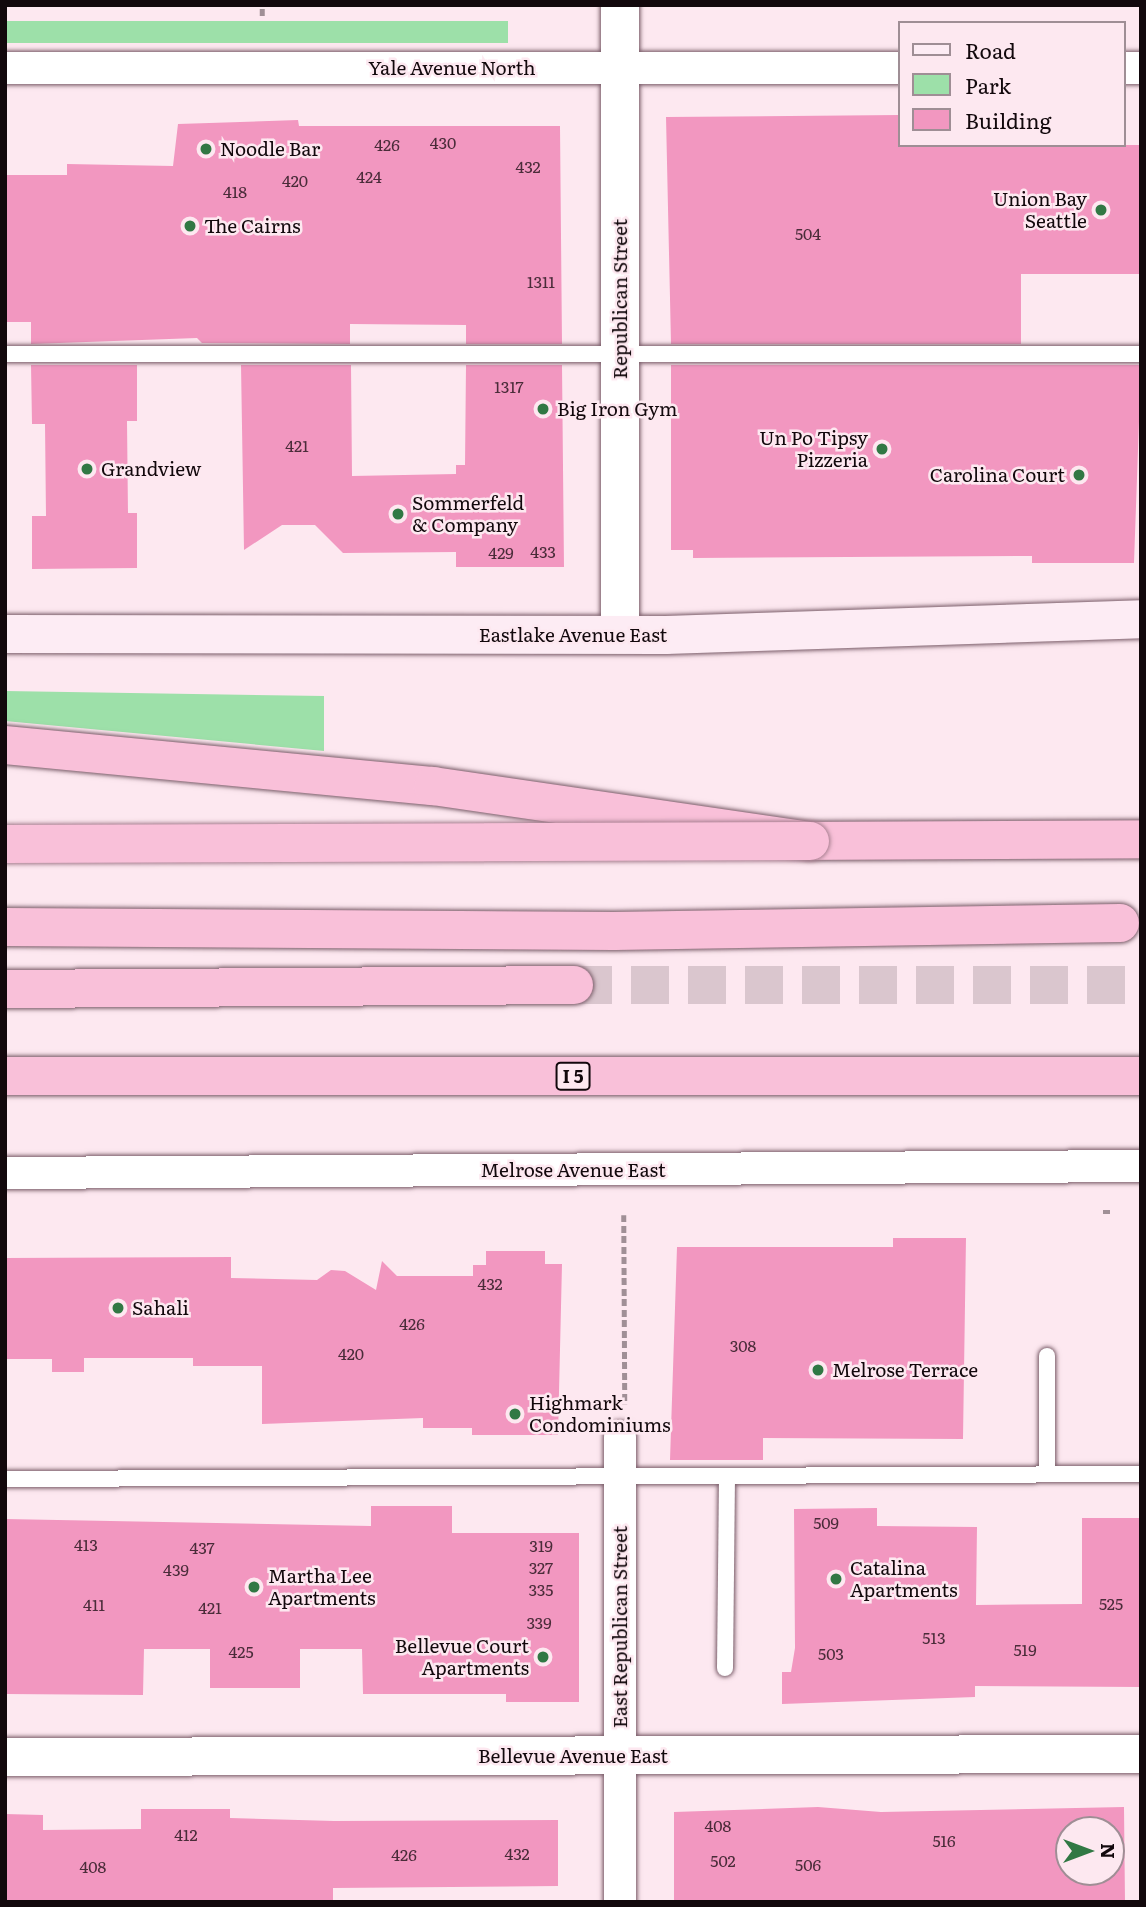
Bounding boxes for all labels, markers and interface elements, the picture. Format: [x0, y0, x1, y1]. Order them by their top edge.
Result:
legend [898, 21, 1125, 147]
text: Road [965, 34, 1016, 65]
street label: Yale Avenue North [368, 57, 536, 79]
text: Park [965, 69, 1011, 100]
text: Building [965, 104, 1051, 135]
house number: 430 [430, 132, 456, 152]
house number: 426 [374, 134, 400, 154]
place label: Noodle Bar [220, 138, 320, 160]
marker: Noodle Bar [198, 141, 214, 157]
house number: 432 [515, 156, 541, 176]
house number: 424 [356, 166, 382, 186]
house number: 420 [282, 170, 308, 190]
house number: 418 [223, 181, 247, 201]
place label: Union Bay Seattle [993, 188, 1087, 232]
marker: Union Bay Seattle [1093, 202, 1109, 218]
place label: The Cairns [204, 215, 301, 237]
marker: The Cairns [182, 218, 198, 234]
street label: Republican Street [609, 219, 631, 379]
house number: 504 [795, 223, 821, 243]
house number: 1311 [527, 271, 555, 291]
house number: 1317 [494, 376, 524, 396]
place label: Big Iron Gym [557, 398, 678, 420]
marker: Big Iron Gym [535, 401, 551, 417]
place label: Un Po Tipsy Pizzeria [759, 427, 868, 471]
house number: 421 [285, 435, 309, 455]
marker: Un Po Tipsy Pizzeria [874, 441, 890, 457]
place label: Grandview [101, 458, 201, 480]
marker: Grandview [79, 461, 95, 477]
place label: Carolina Court [930, 464, 1065, 486]
marker: Carolina Court [1071, 467, 1087, 483]
place label: Sommerfeld & Company [412, 492, 524, 536]
marker: Sommerfeld & Company [390, 506, 406, 522]
house number: 433 [530, 541, 556, 561]
house number: 429 [488, 542, 514, 562]
street label: Eastlake Avenue East [479, 624, 667, 646]
road number: I 5 [556, 1062, 590, 1091]
street label: Melrose Avenue East [480, 1159, 666, 1181]
house number: 432 [477, 1273, 503, 1293]
place label: Sahali [132, 1297, 189, 1319]
marker: Sahali [110, 1300, 126, 1316]
house number: 426 [399, 1313, 425, 1333]
house number: 308 [730, 1335, 756, 1355]
house number: 420 [338, 1343, 364, 1363]
place label: Melrose Terrace [832, 1359, 978, 1381]
marker: Melrose Terrace [810, 1362, 826, 1378]
place label: Highmark Condominiums [529, 1392, 671, 1436]
marker: Highmark Condominiums [507, 1406, 523, 1422]
house number: 509 [813, 1512, 839, 1532]
street label: East Republican Street [609, 1526, 631, 1728]
house number: 413 [74, 1534, 98, 1554]
house number: 319 [529, 1535, 553, 1555]
house number: 437 [189, 1537, 215, 1557]
house number: 327 [529, 1557, 553, 1577]
place label: Catalina Apartments [850, 1557, 957, 1601]
house number: 439 [163, 1559, 189, 1579]
place label: Martha Lee Apartments [268, 1565, 375, 1609]
marker: Catalina Apartments [828, 1571, 844, 1587]
marker: Martha Lee Apartments [246, 1579, 262, 1595]
house number: 335 [529, 1579, 553, 1599]
house number: 525 [1099, 1593, 1123, 1613]
house number: 411 [83, 1594, 105, 1614]
house number: 421 [198, 1597, 222, 1617]
house number: 339 [526, 1612, 552, 1632]
house number: 513 [922, 1627, 946, 1647]
place label: Bellevue Court Apartments [395, 1635, 529, 1679]
house number: 519 [1013, 1639, 1037, 1659]
house number: 425 [228, 1641, 254, 1661]
house number: 503 [818, 1643, 844, 1663]
marker: Bellevue Court Apartments [535, 1649, 551, 1665]
street label: Bellevue Avenue East [478, 1745, 668, 1767]
house number: 408 [705, 1815, 731, 1835]
north arrow [1055, 1816, 1125, 1886]
house number: 412 [174, 1824, 198, 1844]
house number: 516 [932, 1830, 956, 1850]
house number: 432 [504, 1843, 530, 1863]
text: N [1095, 1843, 1123, 1859]
house number: 426 [391, 1844, 417, 1864]
house number: 502 [710, 1850, 736, 1870]
house number: 506 [795, 1854, 821, 1874]
house number: 408 [80, 1856, 106, 1876]

